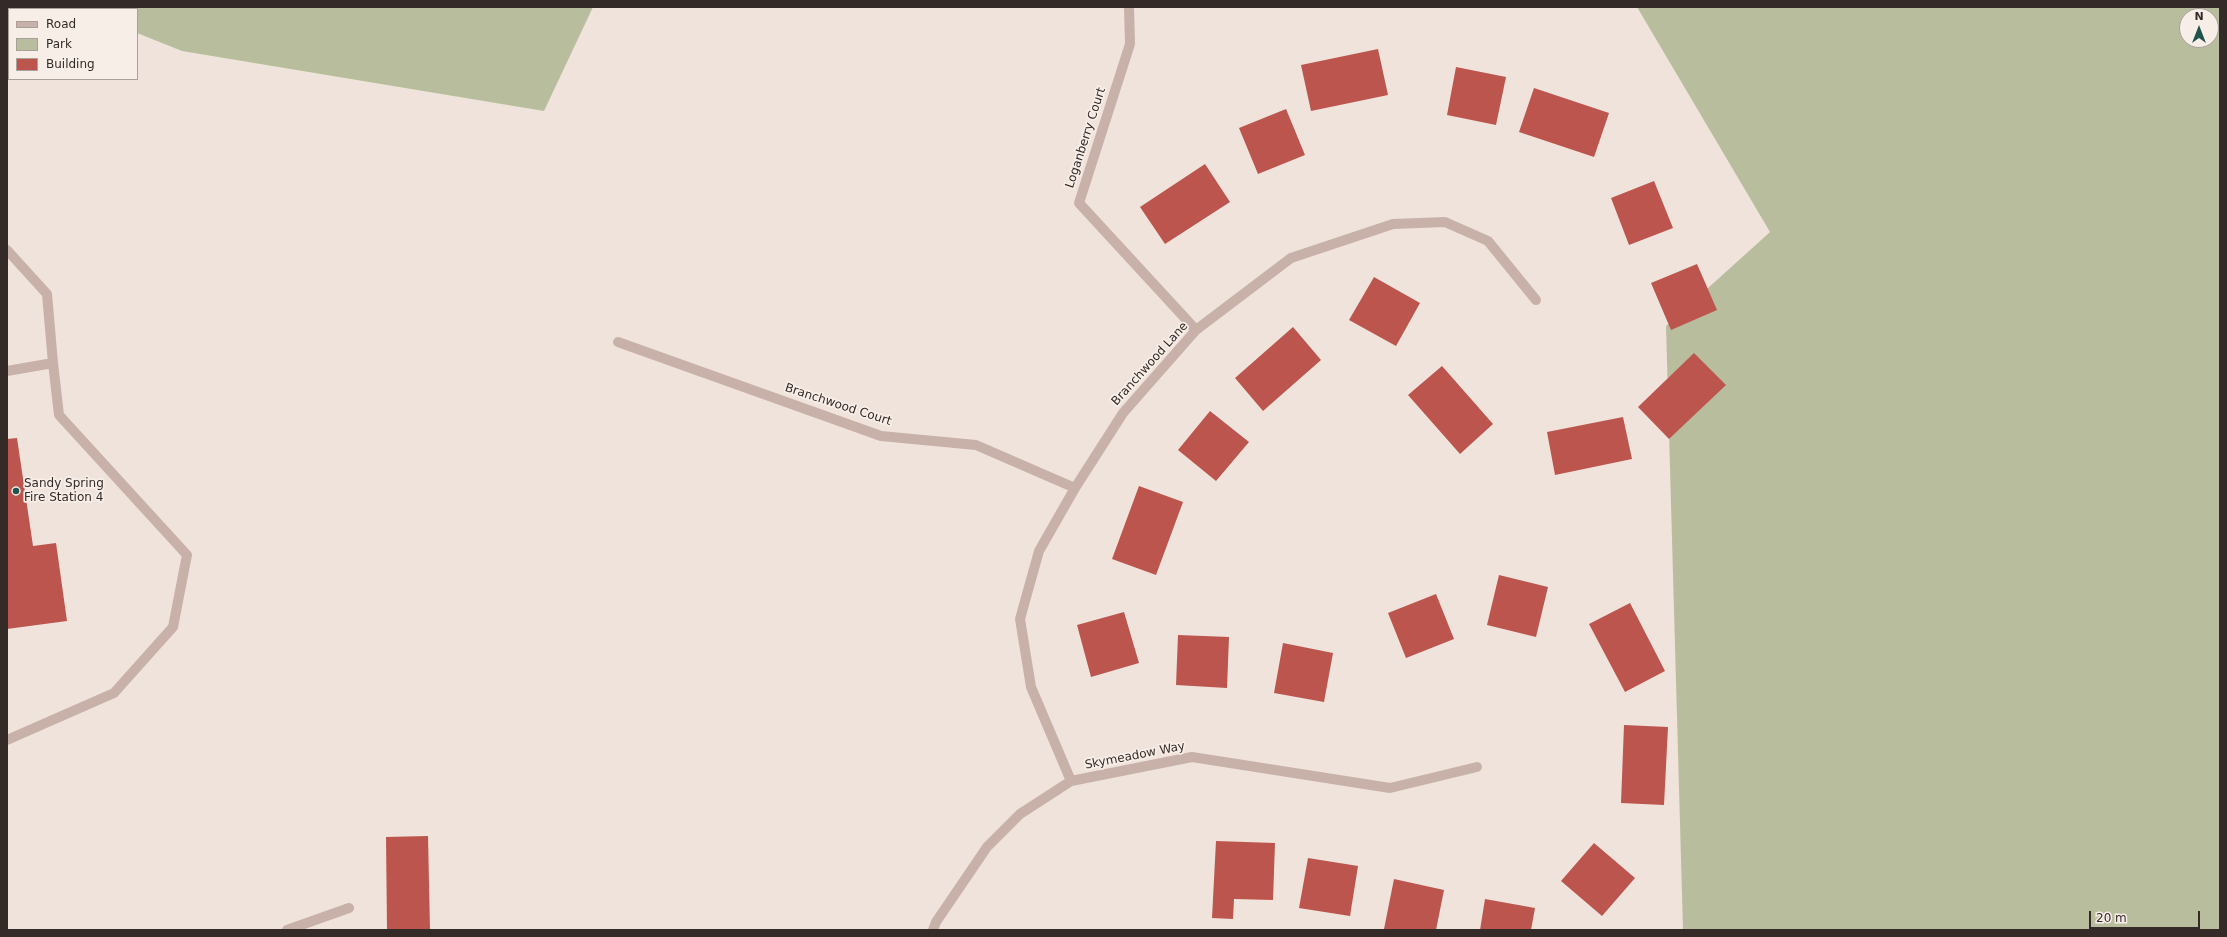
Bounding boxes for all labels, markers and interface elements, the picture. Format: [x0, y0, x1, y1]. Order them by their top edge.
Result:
legend [8, 8, 138, 80]
north arrow [2179, 8, 2219, 48]
text: N [2194, 10, 2204, 23]
text: Road [46, 17, 76, 31]
text: Park [46, 37, 72, 51]
text: Building [46, 57, 95, 71]
street label: Loganberry Court [1063, 86, 1109, 190]
street label: Branchwood Lane [1109, 319, 1191, 409]
street label: Branchwood Court [783, 381, 893, 429]
place label: Sandy Spring Fire Station 4 [24, 477, 104, 505]
marker: Sandy Spring Fire Station 4 [11, 486, 21, 496]
street label: Skymeadow Way [1084, 739, 1186, 773]
scale bar [2091, 903, 2202, 929]
text: 20 m [2096, 911, 2127, 925]

